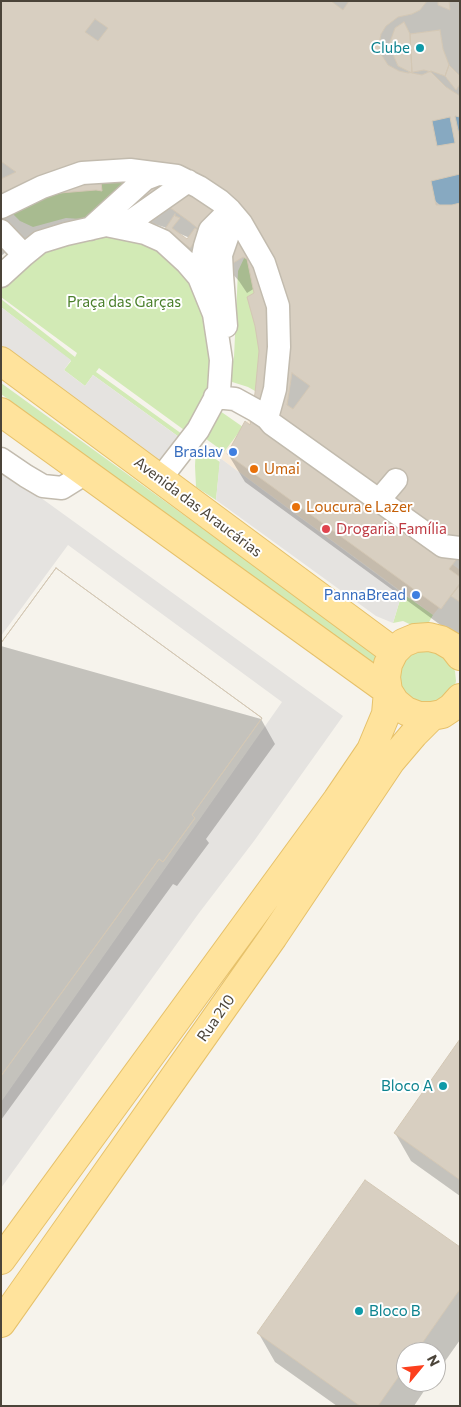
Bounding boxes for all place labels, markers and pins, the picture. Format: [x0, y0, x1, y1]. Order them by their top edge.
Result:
place label: Clube [371, 39, 410, 57]
marker: Clube [414, 42, 426, 54]
place label: Braslav [174, 443, 223, 461]
marker: Braslav [227, 446, 239, 458]
place label: Umai [264, 460, 300, 478]
marker: Umai [248, 463, 260, 475]
place label: Loucura e Lazer [306, 498, 413, 516]
marker: Loucura e Lazer [290, 501, 302, 513]
place label: Drogaria Família [336, 520, 447, 538]
marker: Drogaria Família [320, 523, 332, 535]
place label: PannaBread [324, 586, 406, 604]
marker: PannaBread [410, 589, 422, 601]
place label: Bloco A [381, 1077, 433, 1095]
marker: Bloco A [437, 1080, 449, 1092]
place label: Bloco B [369, 1302, 420, 1320]
marker: Bloco B [353, 1305, 365, 1317]

